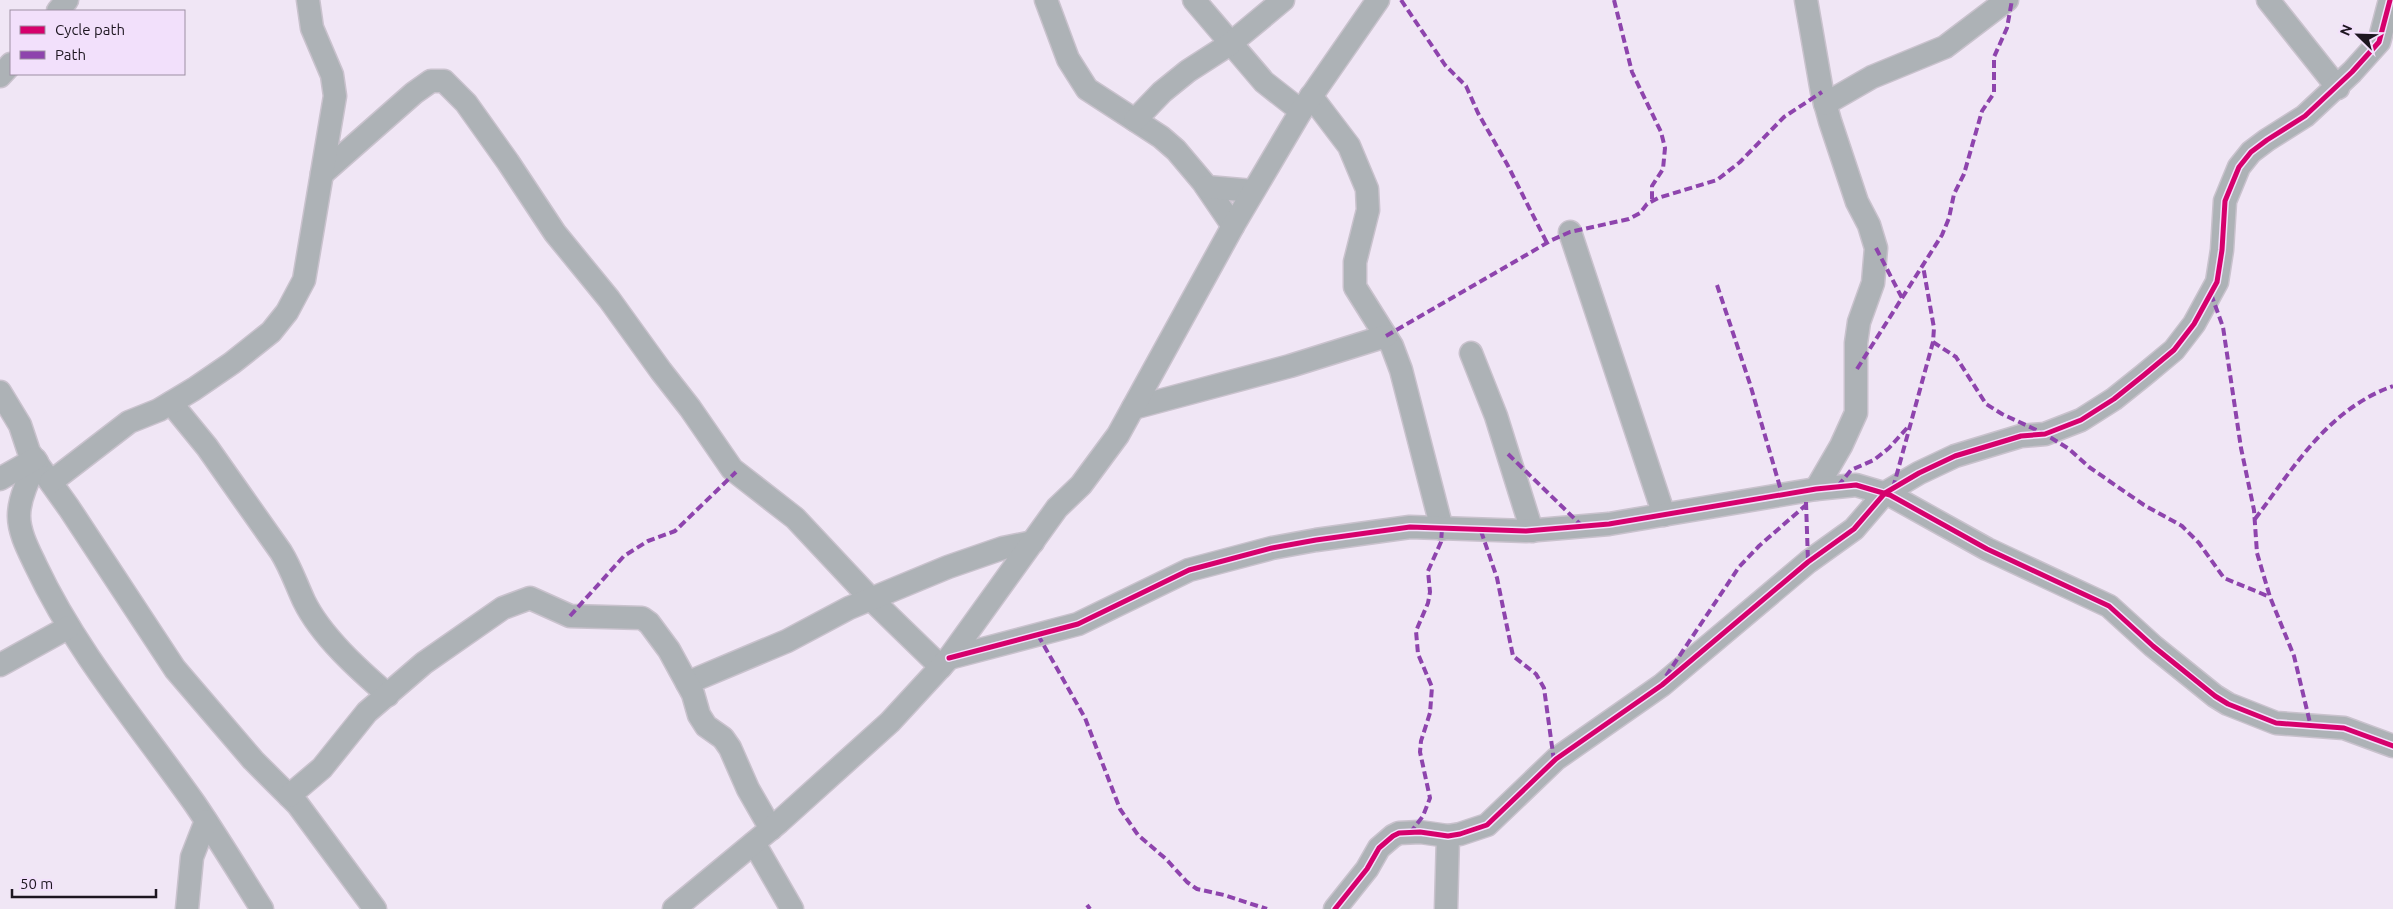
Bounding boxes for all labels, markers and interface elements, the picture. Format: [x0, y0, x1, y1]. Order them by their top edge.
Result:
legend [10, 10, 185, 75]
north arrow [2333, 10, 2383, 60]
text: Cycle path [55, 21, 125, 38]
text: N [2337, 22, 2355, 38]
text: Path [55, 46, 86, 63]
scale bar [12, 866, 156, 898]
text: 50 m [20, 875, 53, 892]

